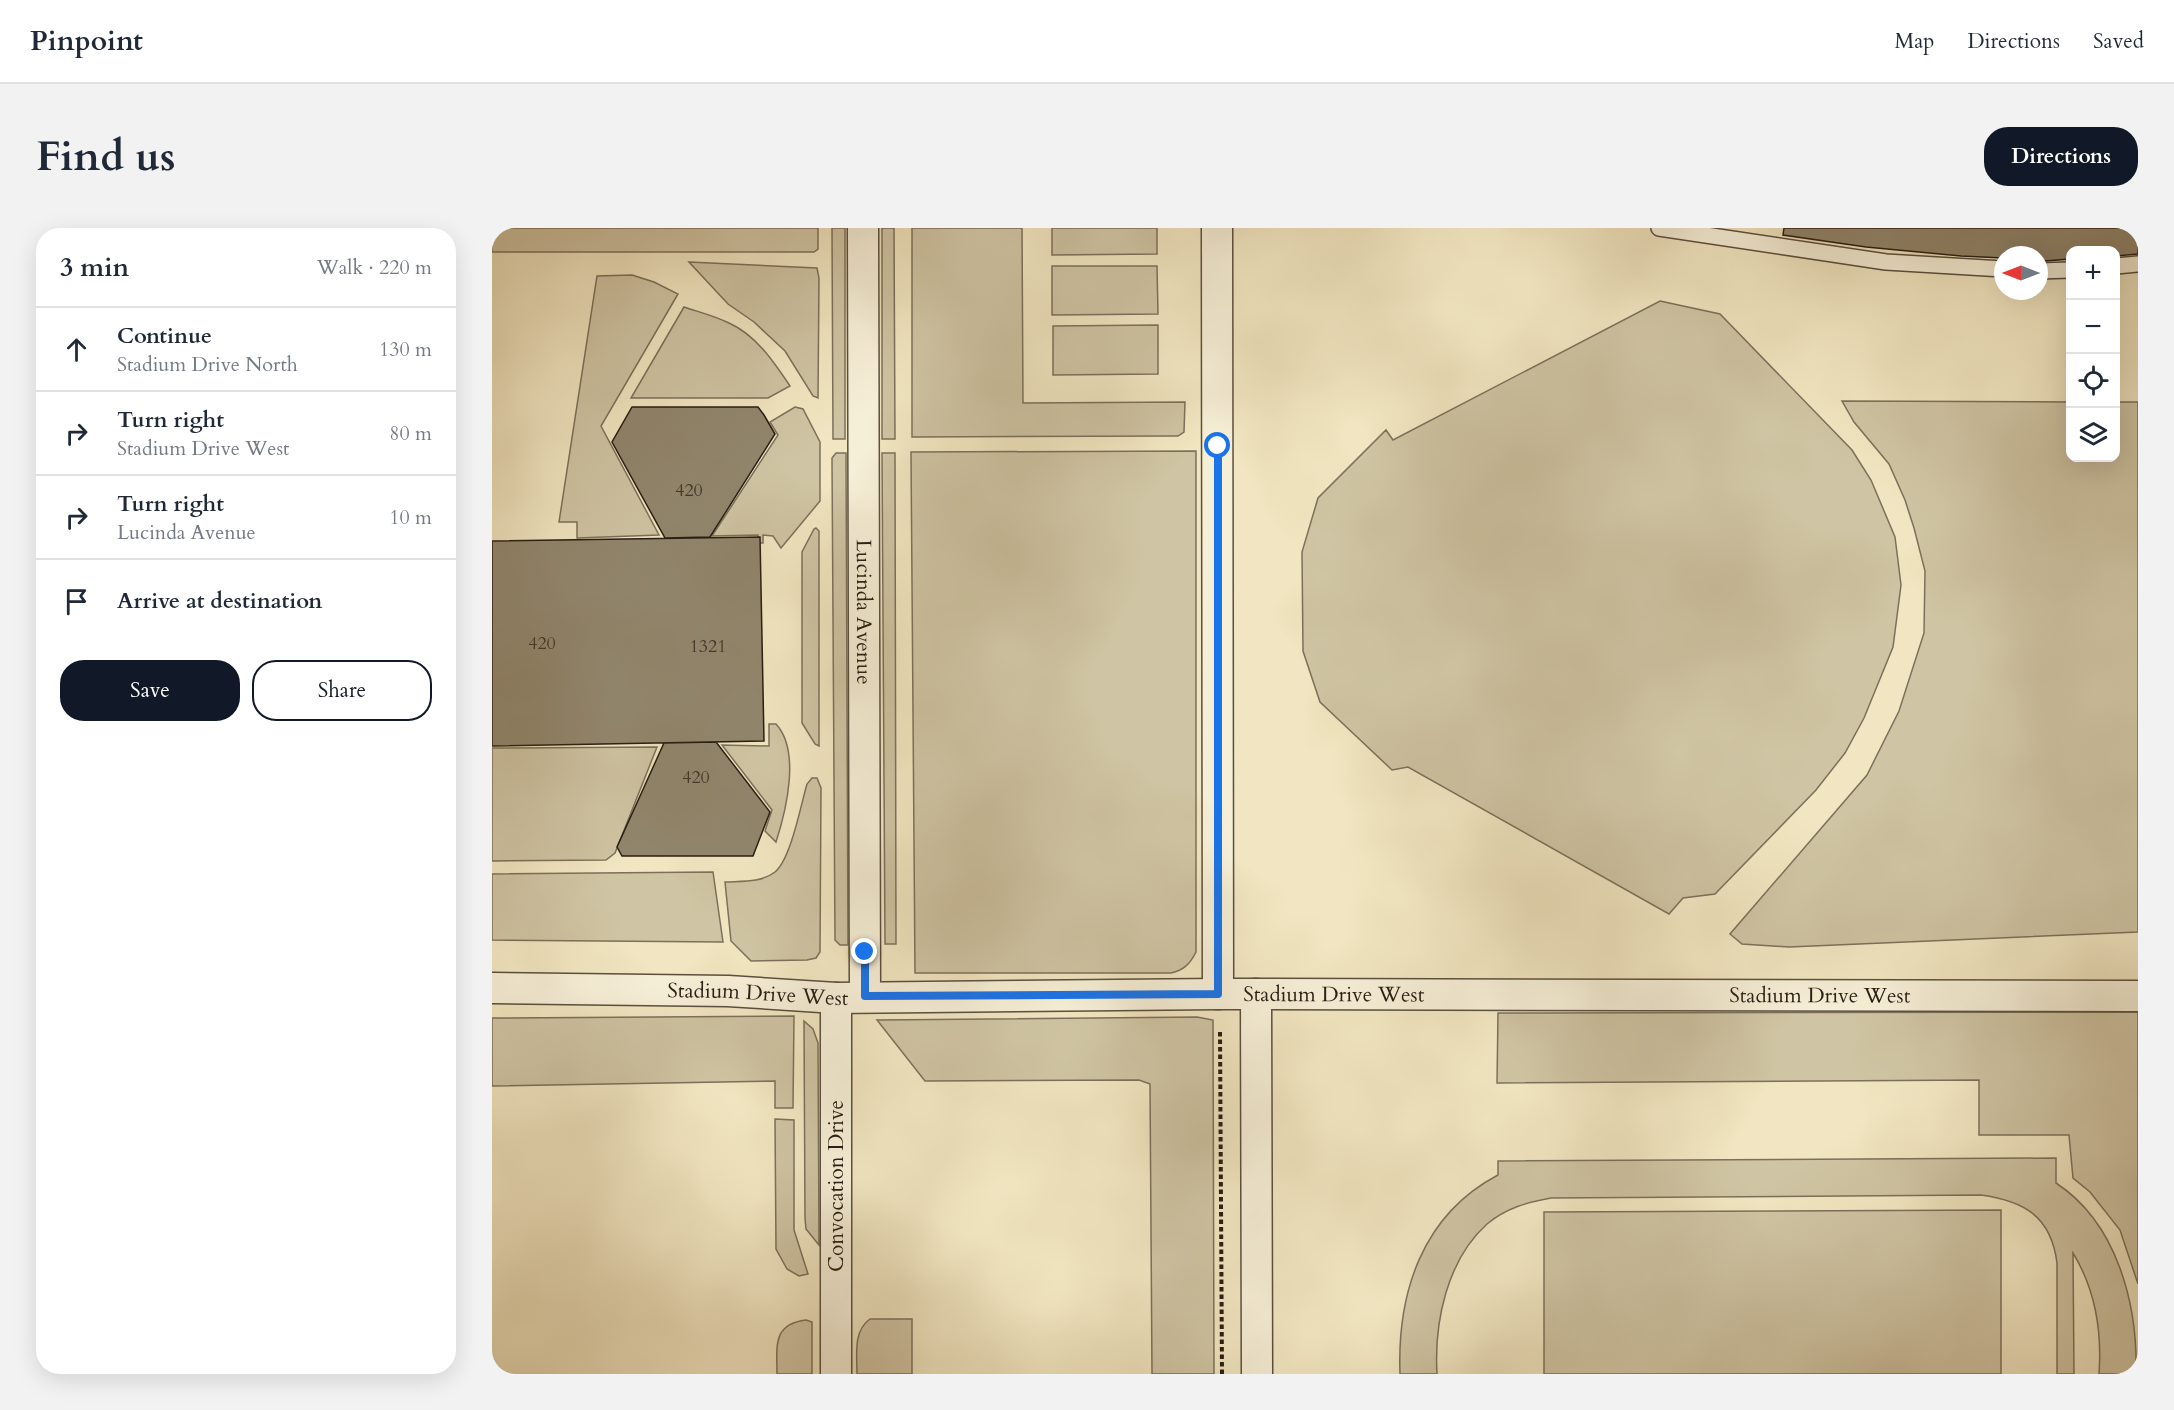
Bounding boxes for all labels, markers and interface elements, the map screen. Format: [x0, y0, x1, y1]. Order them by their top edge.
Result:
text: Pinpoint [30, 22, 143, 60]
text: Map [1894, 27, 1934, 56]
text: Directions [1967, 27, 2060, 56]
text: Saved [2093, 27, 2144, 56]
button: Directions [1984, 127, 2138, 186]
text: Find us [36, 128, 176, 185]
north arrow [1994, 246, 2048, 300]
map controls [2066, 246, 2120, 462]
button: + [2066, 246, 2120, 300]
text: 3 min [60, 250, 129, 285]
text: Walk · 220 m [317, 254, 432, 281]
button: − [2066, 300, 2120, 354]
text: Continue [117, 321, 212, 351]
icon: ahead [60, 333, 93, 366]
text: 130 m [379, 336, 432, 363]
text: Stadium Drive North [117, 351, 298, 378]
button: locate [2066, 354, 2120, 408]
text: Turn right [117, 405, 224, 435]
button: layers [2066, 408, 2120, 462]
icon: right [60, 417, 93, 450]
text: 80 m [389, 420, 432, 447]
route start [1204, 432, 1230, 458]
text: Stadium Drive West [117, 435, 289, 462]
house number: 420 [675, 478, 703, 503]
text: Turn right [117, 489, 224, 519]
icon: right [60, 501, 93, 534]
text: 10 m [389, 504, 432, 531]
text: Lucinda Avenue [117, 519, 256, 546]
street label: Lucinda Avenue [849, 539, 879, 685]
icon: arrive [60, 585, 93, 618]
text: Arrive at destination [117, 586, 322, 616]
house number: 420 [528, 631, 556, 656]
house number: 1321 [690, 634, 726, 659]
button: Save [60, 660, 240, 721]
button: Share [252, 660, 432, 721]
house number: 420 [682, 765, 710, 790]
route end [851, 938, 877, 964]
street label: Stadium Drive West [667, 976, 849, 1013]
street label: Stadium Drive West [1243, 980, 1425, 1009]
street label: Stadium Drive West [1729, 981, 1911, 1010]
street label: Convocation Drive [822, 1100, 851, 1272]

